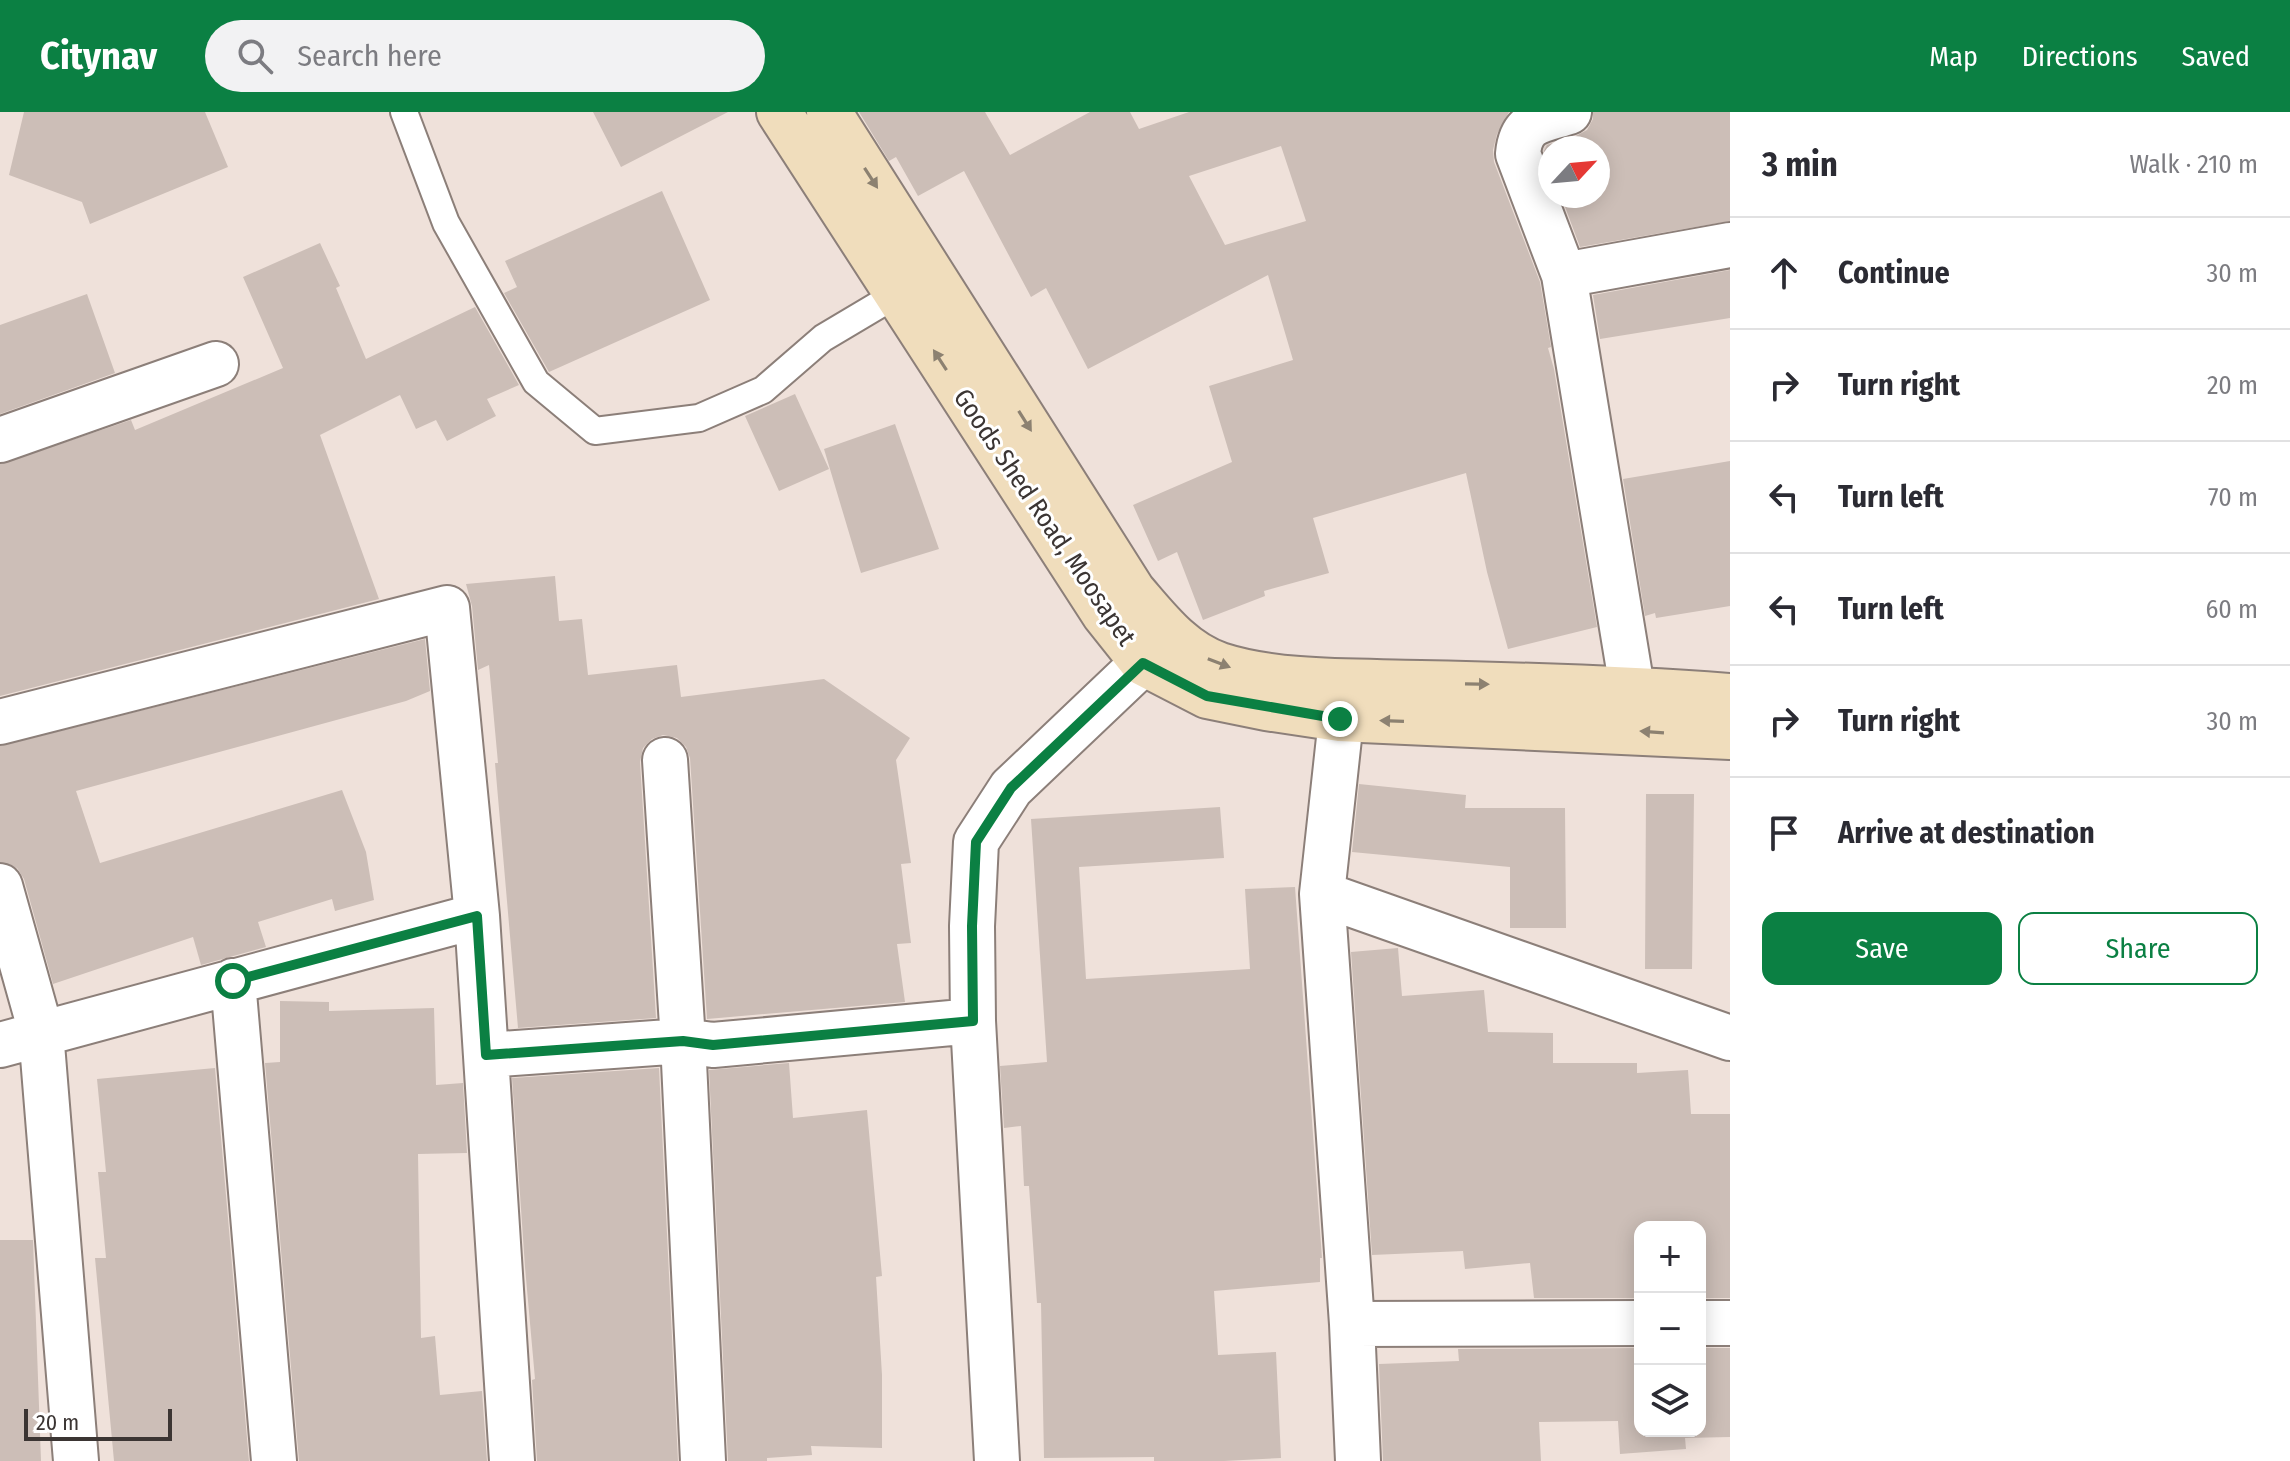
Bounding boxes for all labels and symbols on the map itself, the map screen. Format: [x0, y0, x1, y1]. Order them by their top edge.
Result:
north arrow [1538, 136, 1610, 208]
one-way arrow [863, 167, 878, 188]
one-way arrow [932, 350, 947, 371]
street label: Goods Shed Road, Moosapet [947, 383, 1142, 652]
one-way arrow [1018, 410, 1032, 432]
one-way arrow [1207, 657, 1231, 669]
one-way arrow [1465, 678, 1490, 691]
route end [1322, 701, 1358, 737]
one-way arrow [1379, 714, 1404, 727]
one-way arrow [1639, 725, 1664, 738]
route start [215, 963, 251, 999]
scale bar [24, 1405, 172, 1441]

